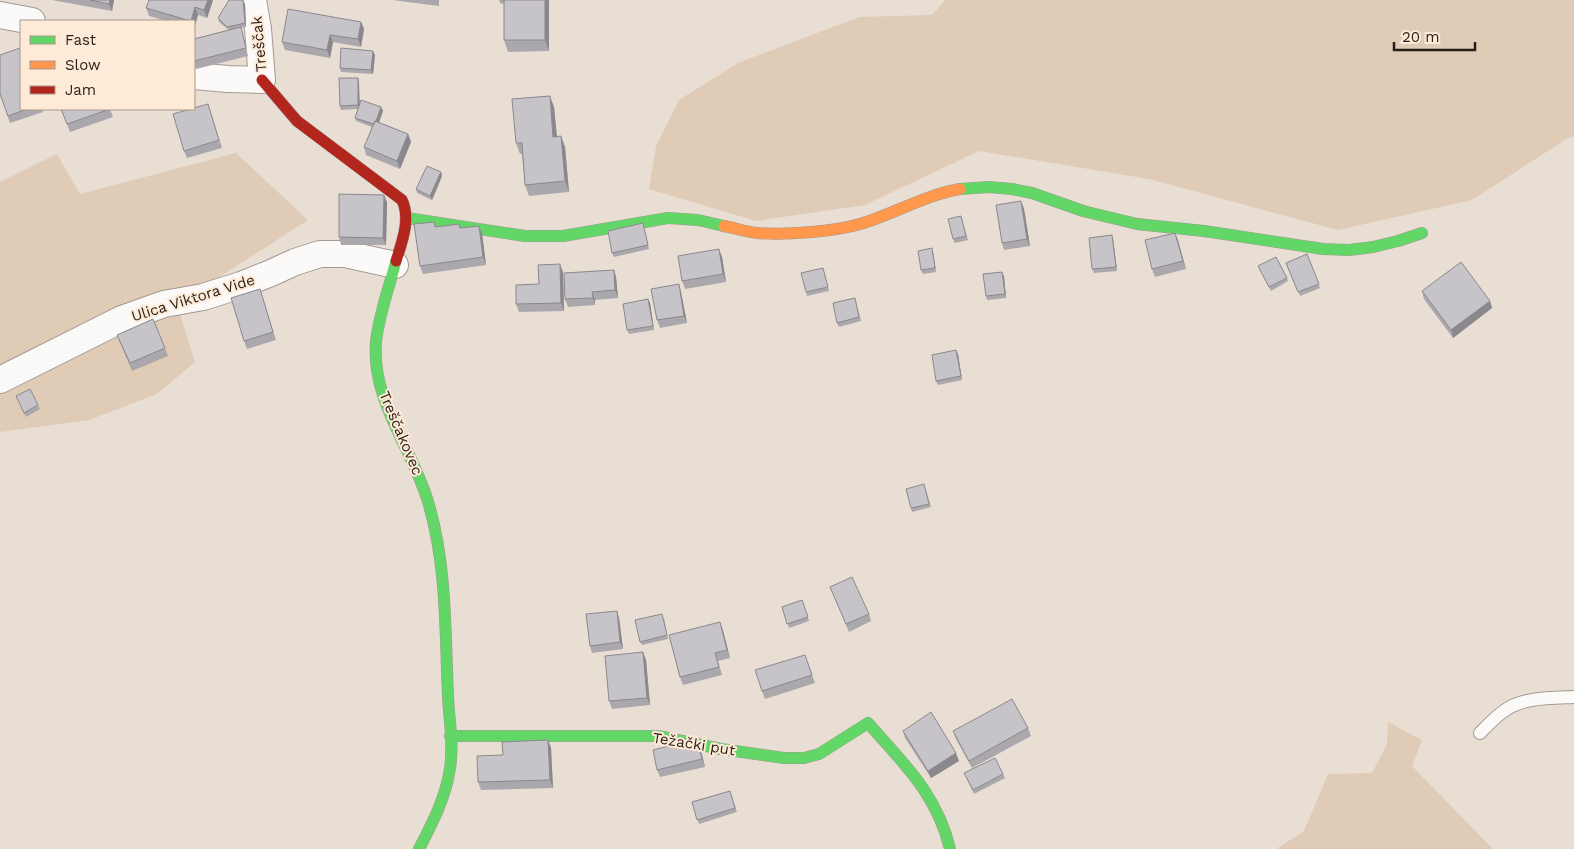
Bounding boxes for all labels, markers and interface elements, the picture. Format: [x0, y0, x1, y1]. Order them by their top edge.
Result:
street label: Treščak [248, 15, 270, 73]
legend [20, 20, 195, 110]
scale bar [1394, 20, 1475, 52]
text: 20 m [1402, 28, 1440, 46]
text: Fast [65, 31, 97, 49]
text: Slow [65, 56, 101, 74]
text: Jam [65, 81, 96, 99]
street label: Ulica Viktora Vide [129, 271, 257, 325]
street label: Treščakovec [375, 388, 427, 478]
street label: Težački put [651, 729, 737, 760]

